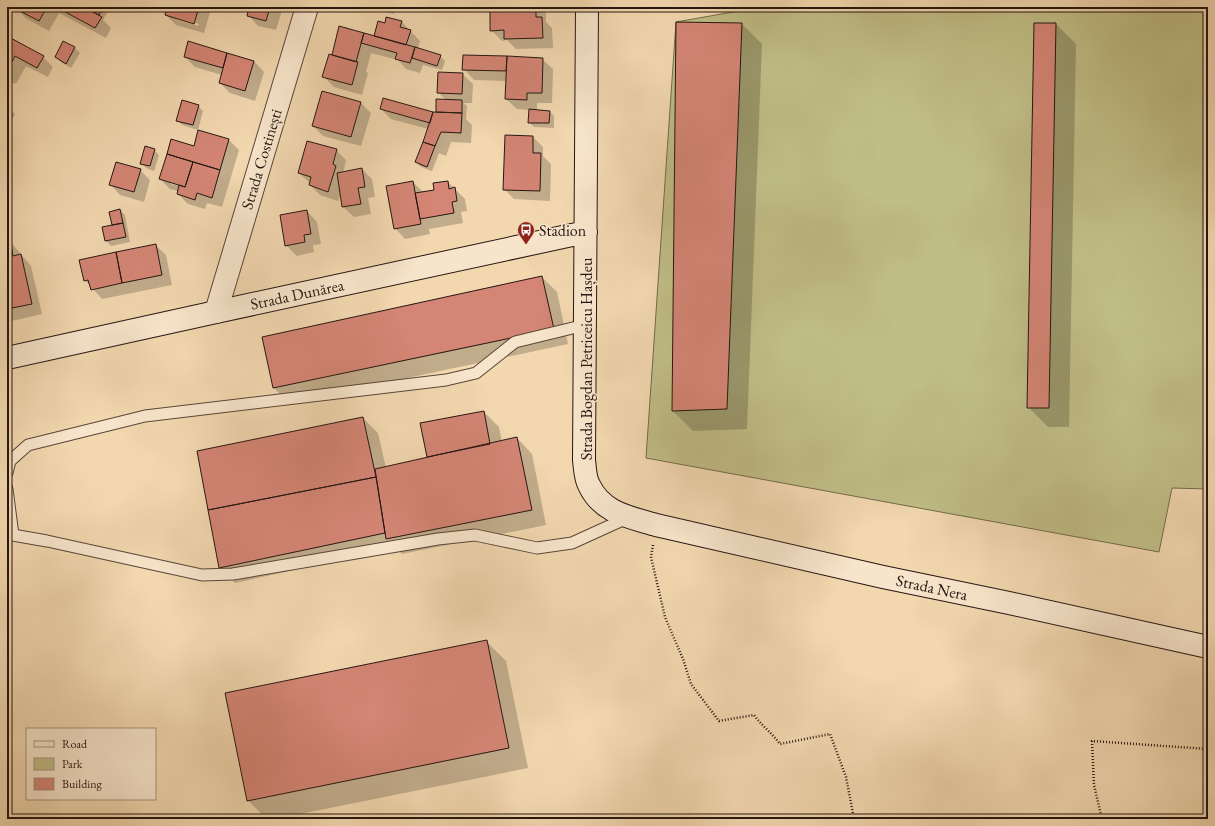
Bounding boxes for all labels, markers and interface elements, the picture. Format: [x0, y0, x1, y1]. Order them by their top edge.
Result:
street label: Strada Costinești [236, 106, 287, 212]
bus stop icon: Stadion [516, 220, 536, 245]
place label: Stadion [539, 220, 587, 241]
street label: Strada Bogdan Petriceicu Hașdeu [576, 257, 597, 460]
street label: Strada Dunărea [248, 274, 346, 315]
street label: Strada Nera [894, 570, 970, 605]
legend [26, 728, 156, 800]
text: Road [62, 736, 88, 752]
text: Park [62, 756, 83, 772]
text: Building [62, 776, 103, 792]

